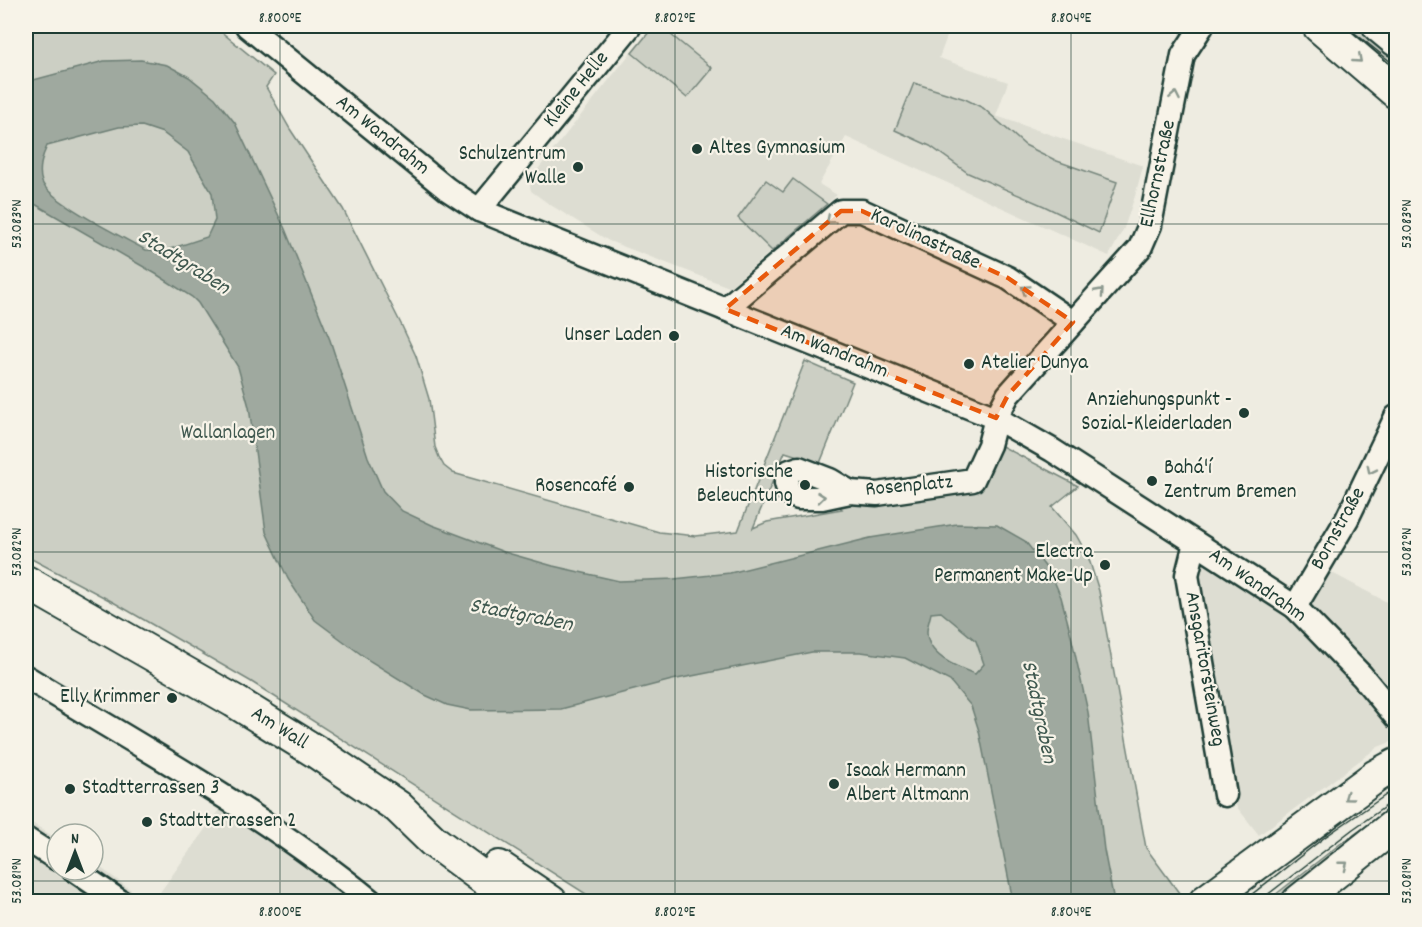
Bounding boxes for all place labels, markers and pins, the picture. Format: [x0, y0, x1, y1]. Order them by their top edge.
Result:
place label: Altes Gymnasium [709, 134, 845, 164]
place label: Schulzentrum Walle [459, 140, 566, 194]
marker: Altes Gymnasium [690, 142, 704, 156]
marker: Schulzentrum Walle [571, 160, 585, 174]
place label: Unser Laden [564, 321, 662, 351]
marker: Unser Laden [667, 329, 681, 343]
place label: Atelier Dunya [981, 349, 1089, 379]
marker: Atelier Dunya [962, 357, 976, 371]
place label: Anziehungspunkt - Sozial-Kleiderladen [1081, 386, 1232, 440]
marker: Anziehungspunkt - Sozial-Kleiderladen [1237, 406, 1251, 420]
place label: Bahá'í Zentrum Bremen [1164, 454, 1296, 508]
place label: Historische Beleuchtung [697, 458, 793, 512]
place label: Rosencafé [535, 472, 617, 502]
marker: Bahá'í Zentrum Bremen [1145, 474, 1159, 488]
marker: Historische Beleuchtung [798, 478, 812, 492]
marker: Rosencafé [622, 480, 636, 494]
place label: Electra Permanent Make-Up [934, 538, 1094, 592]
marker: Electra Permanent Make-Up [1098, 558, 1112, 572]
place label: Elly Krimmer [60, 683, 160, 713]
marker: Elly Krimmer [165, 691, 179, 705]
place label: Isaak Hermann Albert Altmann [846, 757, 969, 811]
place label: Stadtterrassen 3 [82, 774, 220, 804]
marker: Isaak Hermann Albert Altmann [827, 777, 841, 791]
marker: Stadtterrassen 3 [63, 782, 77, 796]
place label: Stadtterrassen 2 [159, 807, 297, 837]
marker: Stadtterrassen 2 [140, 815, 154, 829]

